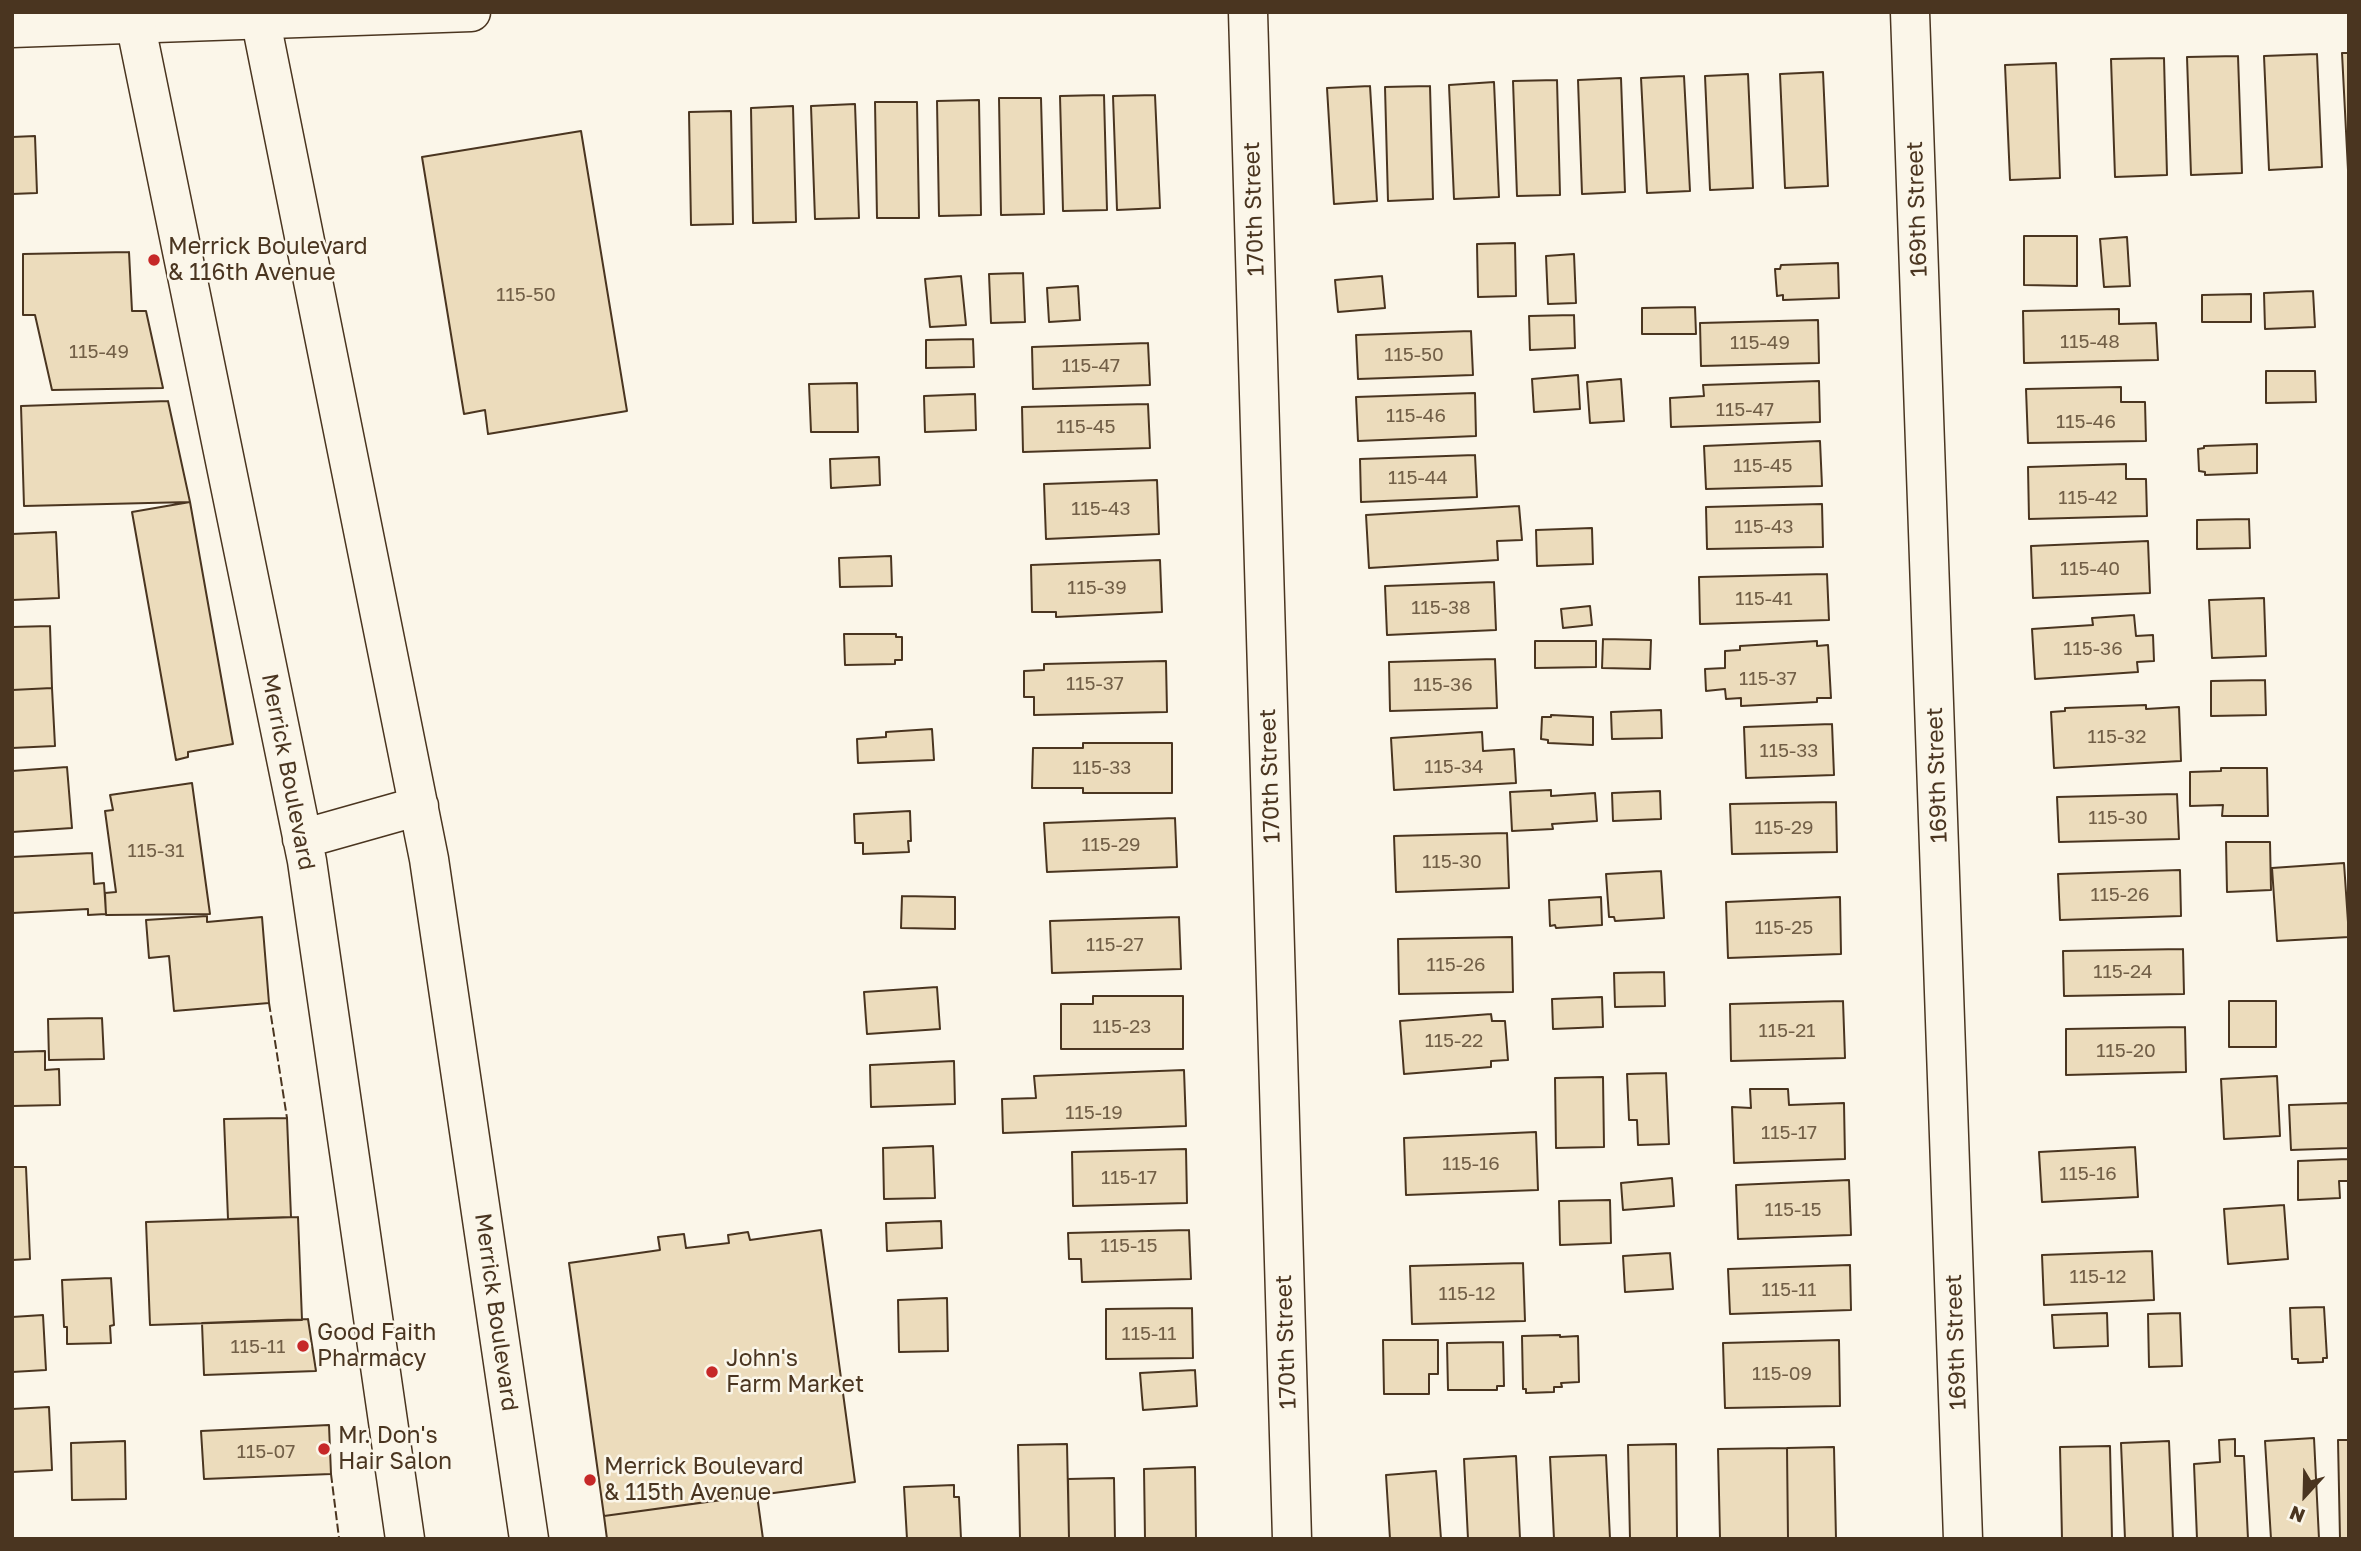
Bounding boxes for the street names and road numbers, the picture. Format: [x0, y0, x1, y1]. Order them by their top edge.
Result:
street label: 169th Street [1901, 140, 1933, 278]
street label: 170th Street [1238, 141, 1270, 277]
street label: Merrick Boulevard [255, 671, 321, 873]
street label: 169th Street [1921, 706, 1953, 844]
street label: 170th Street [1254, 708, 1286, 844]
street label: Merrick Boulevard [468, 1211, 524, 1413]
street label: 169th Street [1940, 1273, 1972, 1411]
street label: 170th Street [1270, 1274, 1302, 1410]

